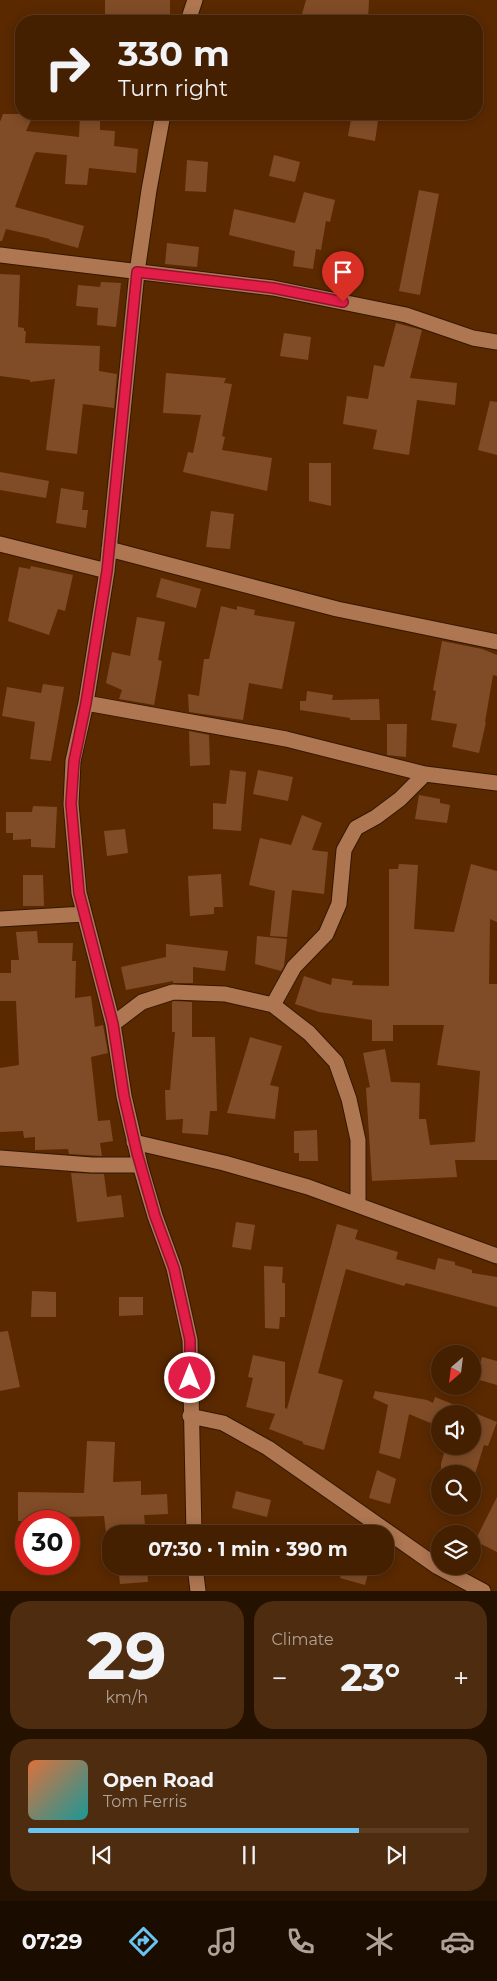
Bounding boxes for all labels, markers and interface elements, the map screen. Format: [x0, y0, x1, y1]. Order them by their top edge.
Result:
text: 330 m [118, 32, 230, 75]
icon: right [35, 35, 100, 100]
text: Turn right [118, 75, 228, 102]
pin [322, 251, 364, 302]
icon: arrive [329, 258, 357, 286]
north arrow [431, 1345, 481, 1395]
map controls [431, 1345, 481, 1575]
position arrow [163, 1351, 215, 1403]
button: sound [431, 1405, 481, 1455]
button: search [431, 1465, 481, 1515]
speed limit sign: 30 [15, 1510, 80, 1575]
button: layers [431, 1525, 481, 1575]
text: 07:30 · 1 min · 390 m [148, 1538, 348, 1561]
text: 29 [87, 1616, 167, 1695]
text: Climate [272, 1630, 334, 1649]
text: 23° [340, 1654, 400, 1701]
text: − [272, 1661, 288, 1695]
text: + [453, 1661, 469, 1695]
text: km/h [105, 1688, 148, 1707]
text: Open Road [103, 1769, 214, 1792]
text: Tom Ferris [103, 1792, 187, 1811]
icon: previous [88, 1841, 116, 1869]
icon: pause [235, 1841, 263, 1869]
icon: next [382, 1841, 410, 1869]
icon: directions [126, 1924, 161, 1959]
icon: music [205, 1924, 240, 1959]
icon: phone [283, 1924, 318, 1959]
icon: climate [362, 1924, 397, 1959]
icon: car [440, 1924, 475, 1959]
text: 07:29 [22, 1928, 83, 1955]

